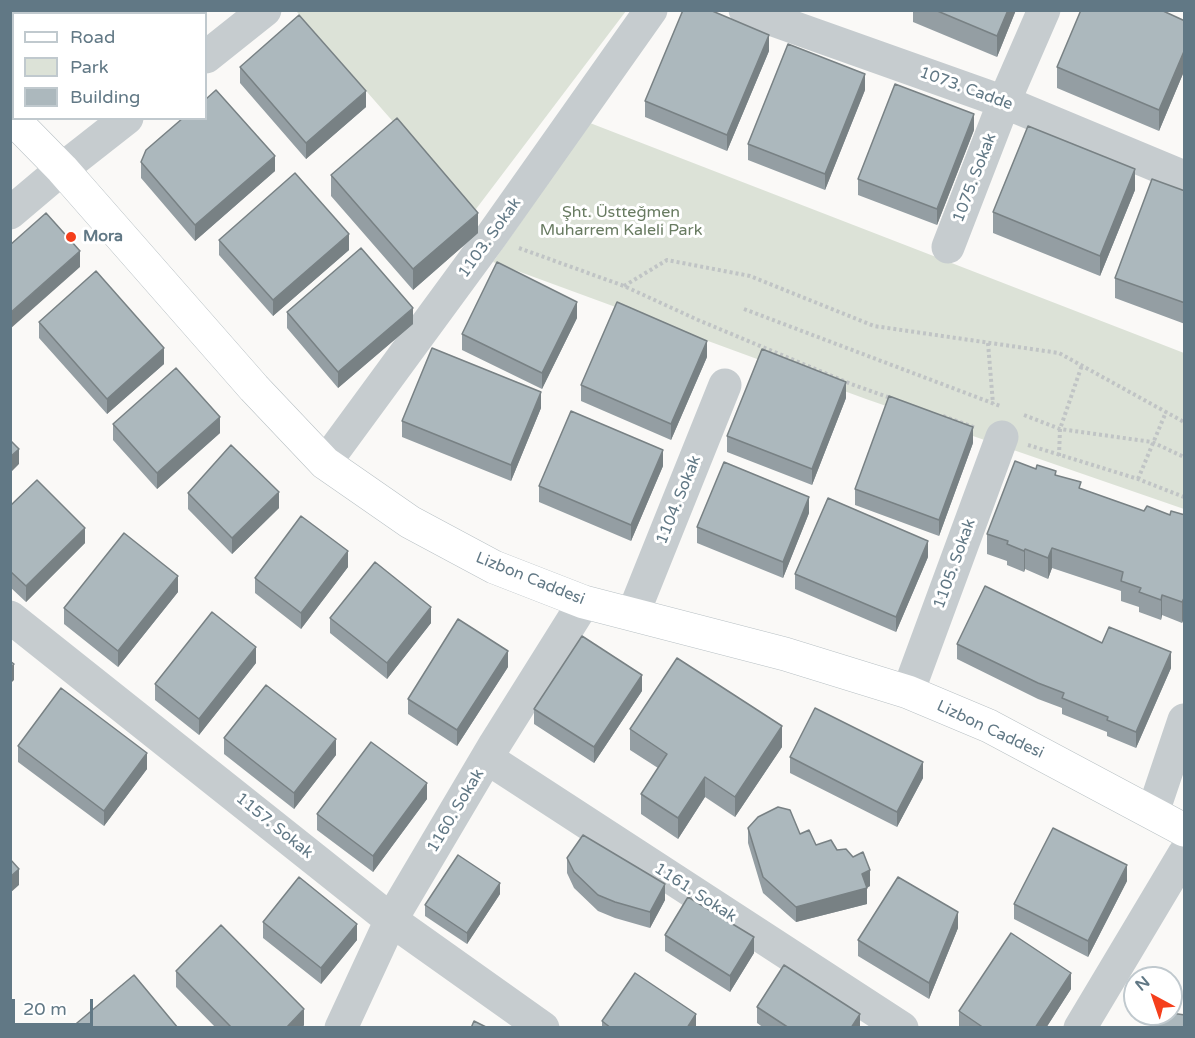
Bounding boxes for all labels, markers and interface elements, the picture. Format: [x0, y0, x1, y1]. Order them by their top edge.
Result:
legend [12, 12, 207, 120]
text: Road [70, 26, 115, 48]
text: Park [70, 56, 108, 78]
street label: 1073. Cadde [917, 63, 1015, 115]
text: Building [70, 86, 140, 108]
street label: 1075. Sokak [949, 131, 1001, 225]
street label: 1103. Sokak [454, 194, 526, 282]
park label: Şht. Üstteğmen Muharrem Kaleli Park [540, 203, 702, 241]
place label: Mora [83, 227, 123, 247]
marker: Mora [64, 230, 78, 244]
street label: 1104. Sokak [652, 453, 706, 547]
street label: 1105. Sokak [930, 516, 980, 612]
street label: Lizbon Caddesi [473, 548, 587, 610]
street label: Lizbon Caddesi [933, 697, 1047, 763]
street label: 1160. Sokak [423, 766, 489, 856]
street label: 1157. Sokak [232, 789, 316, 863]
street label: 1161. Sokak [650, 859, 740, 927]
north arrow [1123, 966, 1183, 1026]
text: N [1131, 972, 1154, 996]
scale bar [15, 987, 96, 1025]
text: 20 m [23, 998, 67, 1020]

